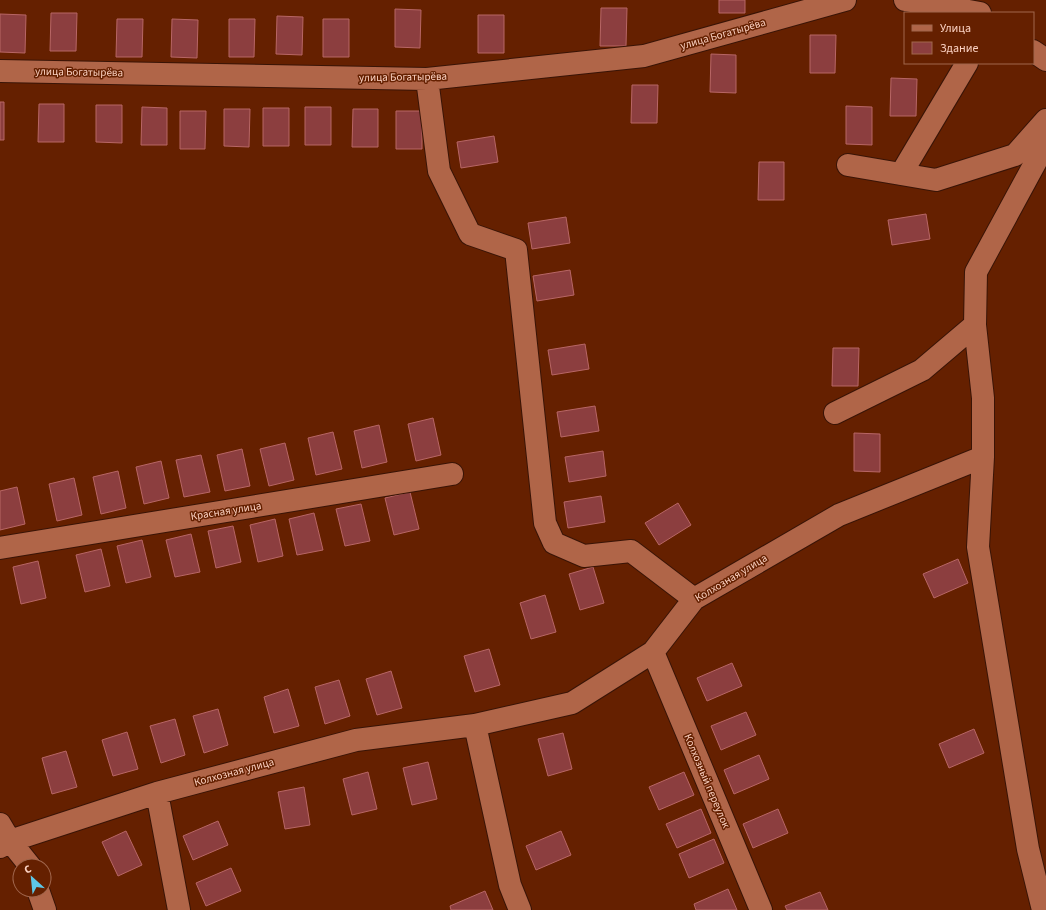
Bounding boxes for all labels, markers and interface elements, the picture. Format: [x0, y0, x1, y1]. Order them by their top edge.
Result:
legend [904, 12, 1034, 64]
street label: улица Богатырёва [679, 15, 767, 53]
text: Улица [940, 20, 971, 37]
text: Здание [940, 40, 979, 57]
street label: улица Богатырёва [35, 64, 123, 80]
street label: улица Богатырёва [359, 69, 447, 85]
street label: Красная улица [190, 498, 262, 524]
street label: Колхозная улица [692, 550, 770, 606]
street label: Колхозный переулок [680, 732, 734, 831]
street label: Колхозная улица [192, 754, 276, 790]
north arrow [12, 858, 52, 898]
text: С [21, 861, 34, 878]

